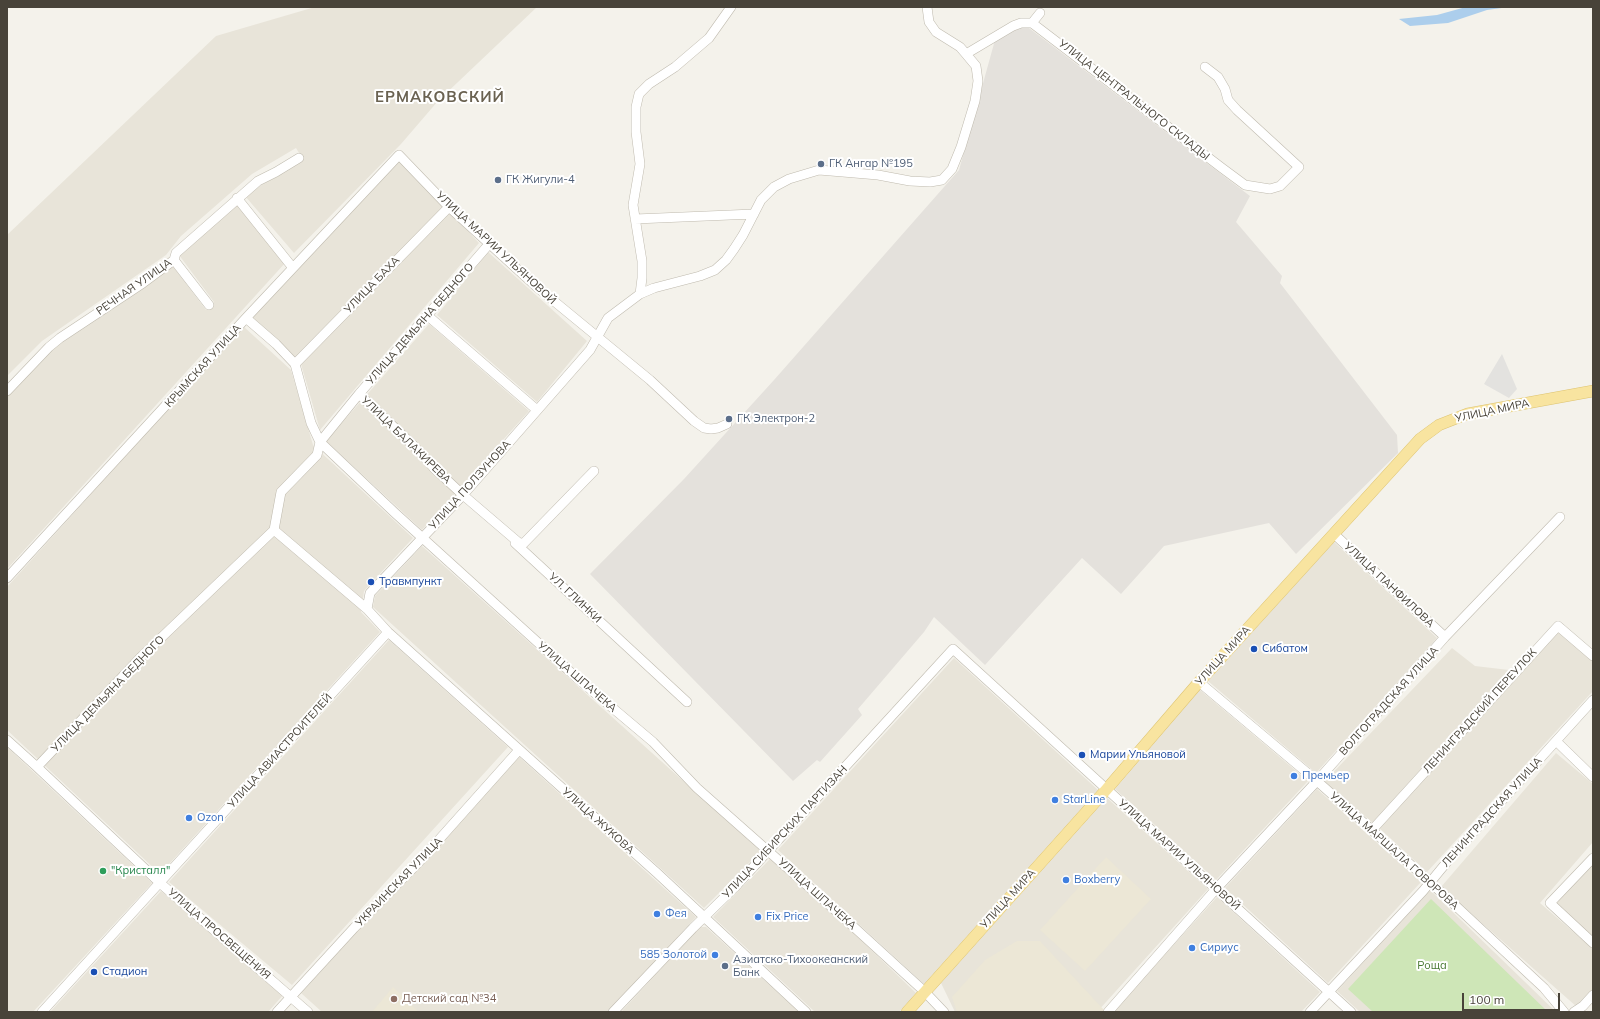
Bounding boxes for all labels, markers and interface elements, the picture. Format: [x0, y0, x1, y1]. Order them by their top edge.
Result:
street label: УЛИЦА ЦЕНТРАЛЬНОГО СКЛАДЫ [1056, 37, 1212, 163]
district label: ЕРМАКОВСКИЙ [375, 88, 505, 106]
place label: ГК Ангар №195 [829, 157, 913, 171]
marker: ГК Ангар №195 [816, 159, 826, 169]
place label: ГК Жигули-4 [506, 173, 575, 187]
marker: ГК Жигули-4 [493, 175, 503, 185]
street label: УЛИЦА МАРИИ УЛЬЯНОВОЙ [433, 189, 559, 307]
street label: УЛИЦА БАХА [341, 254, 403, 316]
street label: РЕЧНАЯ УЛИЦА [94, 256, 174, 318]
street label: УЛИЦА ДЕМЬЯНА БЕДНОГО [364, 260, 476, 388]
street label: КРЫМСКАЯ УЛИЦА [162, 322, 244, 410]
street label: УЛИЦА БАЛАКИРЕВА [358, 393, 454, 487]
street label: УЛИЦА МИРА [1454, 397, 1530, 425]
place label: ГК Электрон-2 [737, 412, 815, 426]
marker: ГК Электрон-2 [724, 414, 734, 424]
street label: УЛИЦА ПОЛЗУНОВА [426, 438, 514, 532]
street label: УЛИЦА ПАНФИЛОВА [1341, 540, 1437, 630]
street label: УЛ. ГЛИНКИ [546, 570, 604, 626]
place label: Травмпункт [379, 575, 442, 589]
marker: Травмпункт [366, 577, 376, 587]
street label: УЛИЦА МИРА [1193, 623, 1253, 689]
street label: УЛИЦА ДЕМЬЯНА БЕДНОГО [49, 633, 167, 755]
street label: УЛИЦА ШПАЧЕКА [535, 639, 619, 715]
place label: Сибатом [1262, 642, 1308, 656]
marker: Сибатом [1249, 644, 1259, 654]
street label: ВОЛГОГРАДСКАЯ УЛИЦА [1337, 644, 1441, 758]
street label: ЛЕНИНГРАДСКИЙ ПЕРЕУЛОК [1420, 646, 1540, 776]
street label: УЛИЦА АВИАСТРОИТЕЛЕЙ [225, 691, 335, 811]
place label: Марии Ульяновой [1090, 748, 1186, 762]
marker: Марии Ульяновой [1077, 750, 1087, 760]
street label: ЛЕНИНГРАДСКАЯ УЛИЦА [1439, 754, 1545, 870]
street label: УЛИЦА СИБИРСКИХ ПАРТИЗАН [720, 763, 850, 901]
place label: Премьер [1302, 769, 1349, 783]
marker: Премьер [1289, 771, 1299, 781]
street label: УЛИЦА ЖУКОВА [559, 785, 637, 857]
street label: УЛИЦА МАРШАЛА ГОВОРОВА [1327, 789, 1461, 913]
place label: StarLine [1063, 793, 1105, 807]
marker: StarLine [1050, 795, 1060, 805]
street label: УЛИЦА МАРИИ УЛЬЯНОВОЙ [1115, 797, 1243, 913]
place label: Ozon [197, 811, 224, 825]
marker: Ozon [184, 813, 194, 823]
street label: УКРАИНСКАЯ УЛИЦА [353, 834, 445, 930]
street label: УЛИЦА ШПАЧЕКА [775, 855, 859, 933]
place label: "Кристалл" [111, 864, 170, 878]
marker: "Кристалл" [98, 866, 108, 876]
street label: УЛИЦА МИРА [978, 866, 1038, 932]
place label: Boxberry [1074, 873, 1120, 887]
marker: Boxberry [1061, 875, 1071, 885]
street label: УЛИЦА ПРОСВЕЩЕНИЯ [165, 886, 273, 982]
place label: Фея [665, 907, 687, 921]
marker: Фея [652, 909, 662, 919]
place label: Fix Price [766, 910, 809, 924]
marker: Fix Price [753, 912, 763, 922]
place label: Сириус [1200, 941, 1239, 955]
marker: Сириус [1187, 943, 1197, 953]
place label: 585 Золотой [640, 948, 707, 962]
marker: 585 Золотой [710, 950, 720, 960]
place label: Азиатско-Тихоокеанский Банк [733, 953, 868, 979]
park label: Роща [1417, 959, 1447, 973]
marker: Азиатско-Тихоокеанский Банк [720, 961, 730, 971]
place label: Стадион [102, 965, 147, 979]
marker: Стадион [89, 967, 99, 977]
scale bar [1464, 985, 1562, 1011]
place label: Детский сад №34 [402, 992, 496, 1006]
text: 100 m [1469, 992, 1504, 1007]
marker: Детский сад №34 [389, 994, 399, 1004]

